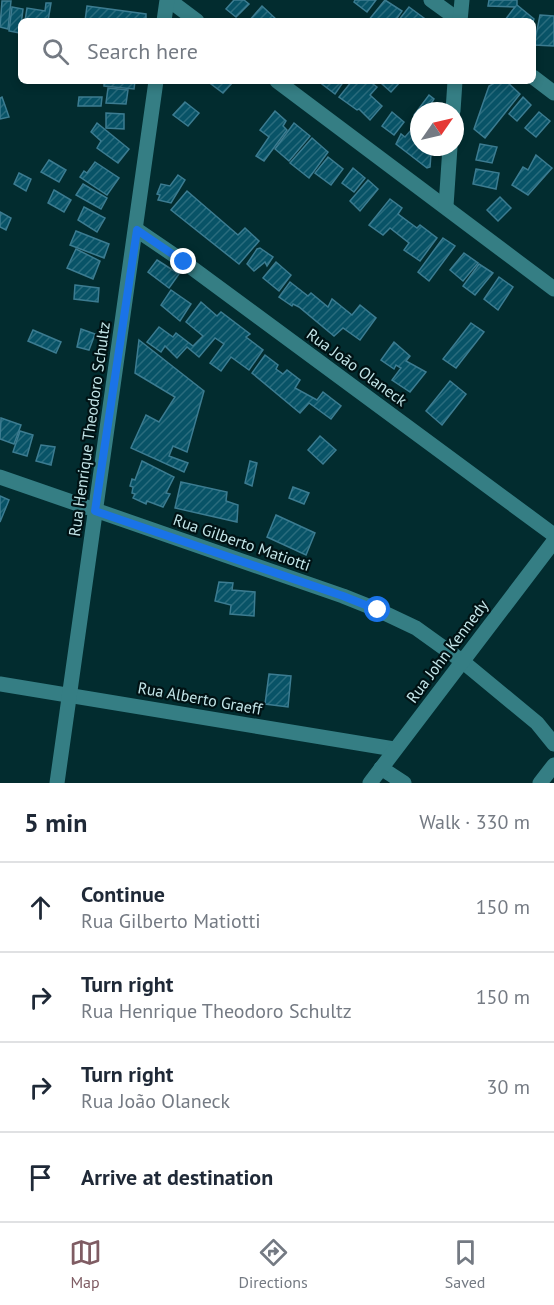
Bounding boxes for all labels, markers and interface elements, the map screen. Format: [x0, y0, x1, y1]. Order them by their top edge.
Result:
search box [18, 18, 536, 84]
icon: search [39, 35, 72, 68]
text: Search here [87, 37, 198, 65]
north arrow [410, 102, 464, 156]
route end [170, 248, 196, 274]
street label: Rua Henrique Theodoro Schultz [64, 320, 114, 538]
street label: Rua João Olaneck [303, 324, 411, 410]
street label: Rua Gilberto Matiotti [171, 509, 313, 575]
street label: Rua John Kennedy [402, 595, 493, 707]
route start [364, 596, 390, 622]
street label: Rua Alberto Graeff [136, 677, 265, 719]
text: 5 min [24, 806, 87, 839]
text: Walk · 330 m [419, 809, 530, 835]
text: Continue [81, 880, 165, 908]
icon: ahead [24, 891, 57, 924]
text: 150 m [476, 894, 530, 920]
text: Rua Gilberto Matiotti [81, 908, 261, 934]
text: Turn right [81, 970, 173, 998]
icon: right [24, 981, 57, 1014]
text: 150 m [476, 984, 530, 1010]
text: Rua Henrique Theodoro Schultz [81, 998, 352, 1024]
text: Turn right [81, 1060, 173, 1088]
icon: right [24, 1071, 57, 1104]
text: 30 m [487, 1074, 530, 1100]
text: Rua João Olaneck [81, 1088, 230, 1114]
icon: arrive [24, 1161, 57, 1194]
text: Arrive at destination [81, 1163, 273, 1191]
tab: Map [69, 1236, 102, 1292]
tab: Directions [239, 1236, 308, 1292]
tab: Saved [445, 1236, 485, 1292]

